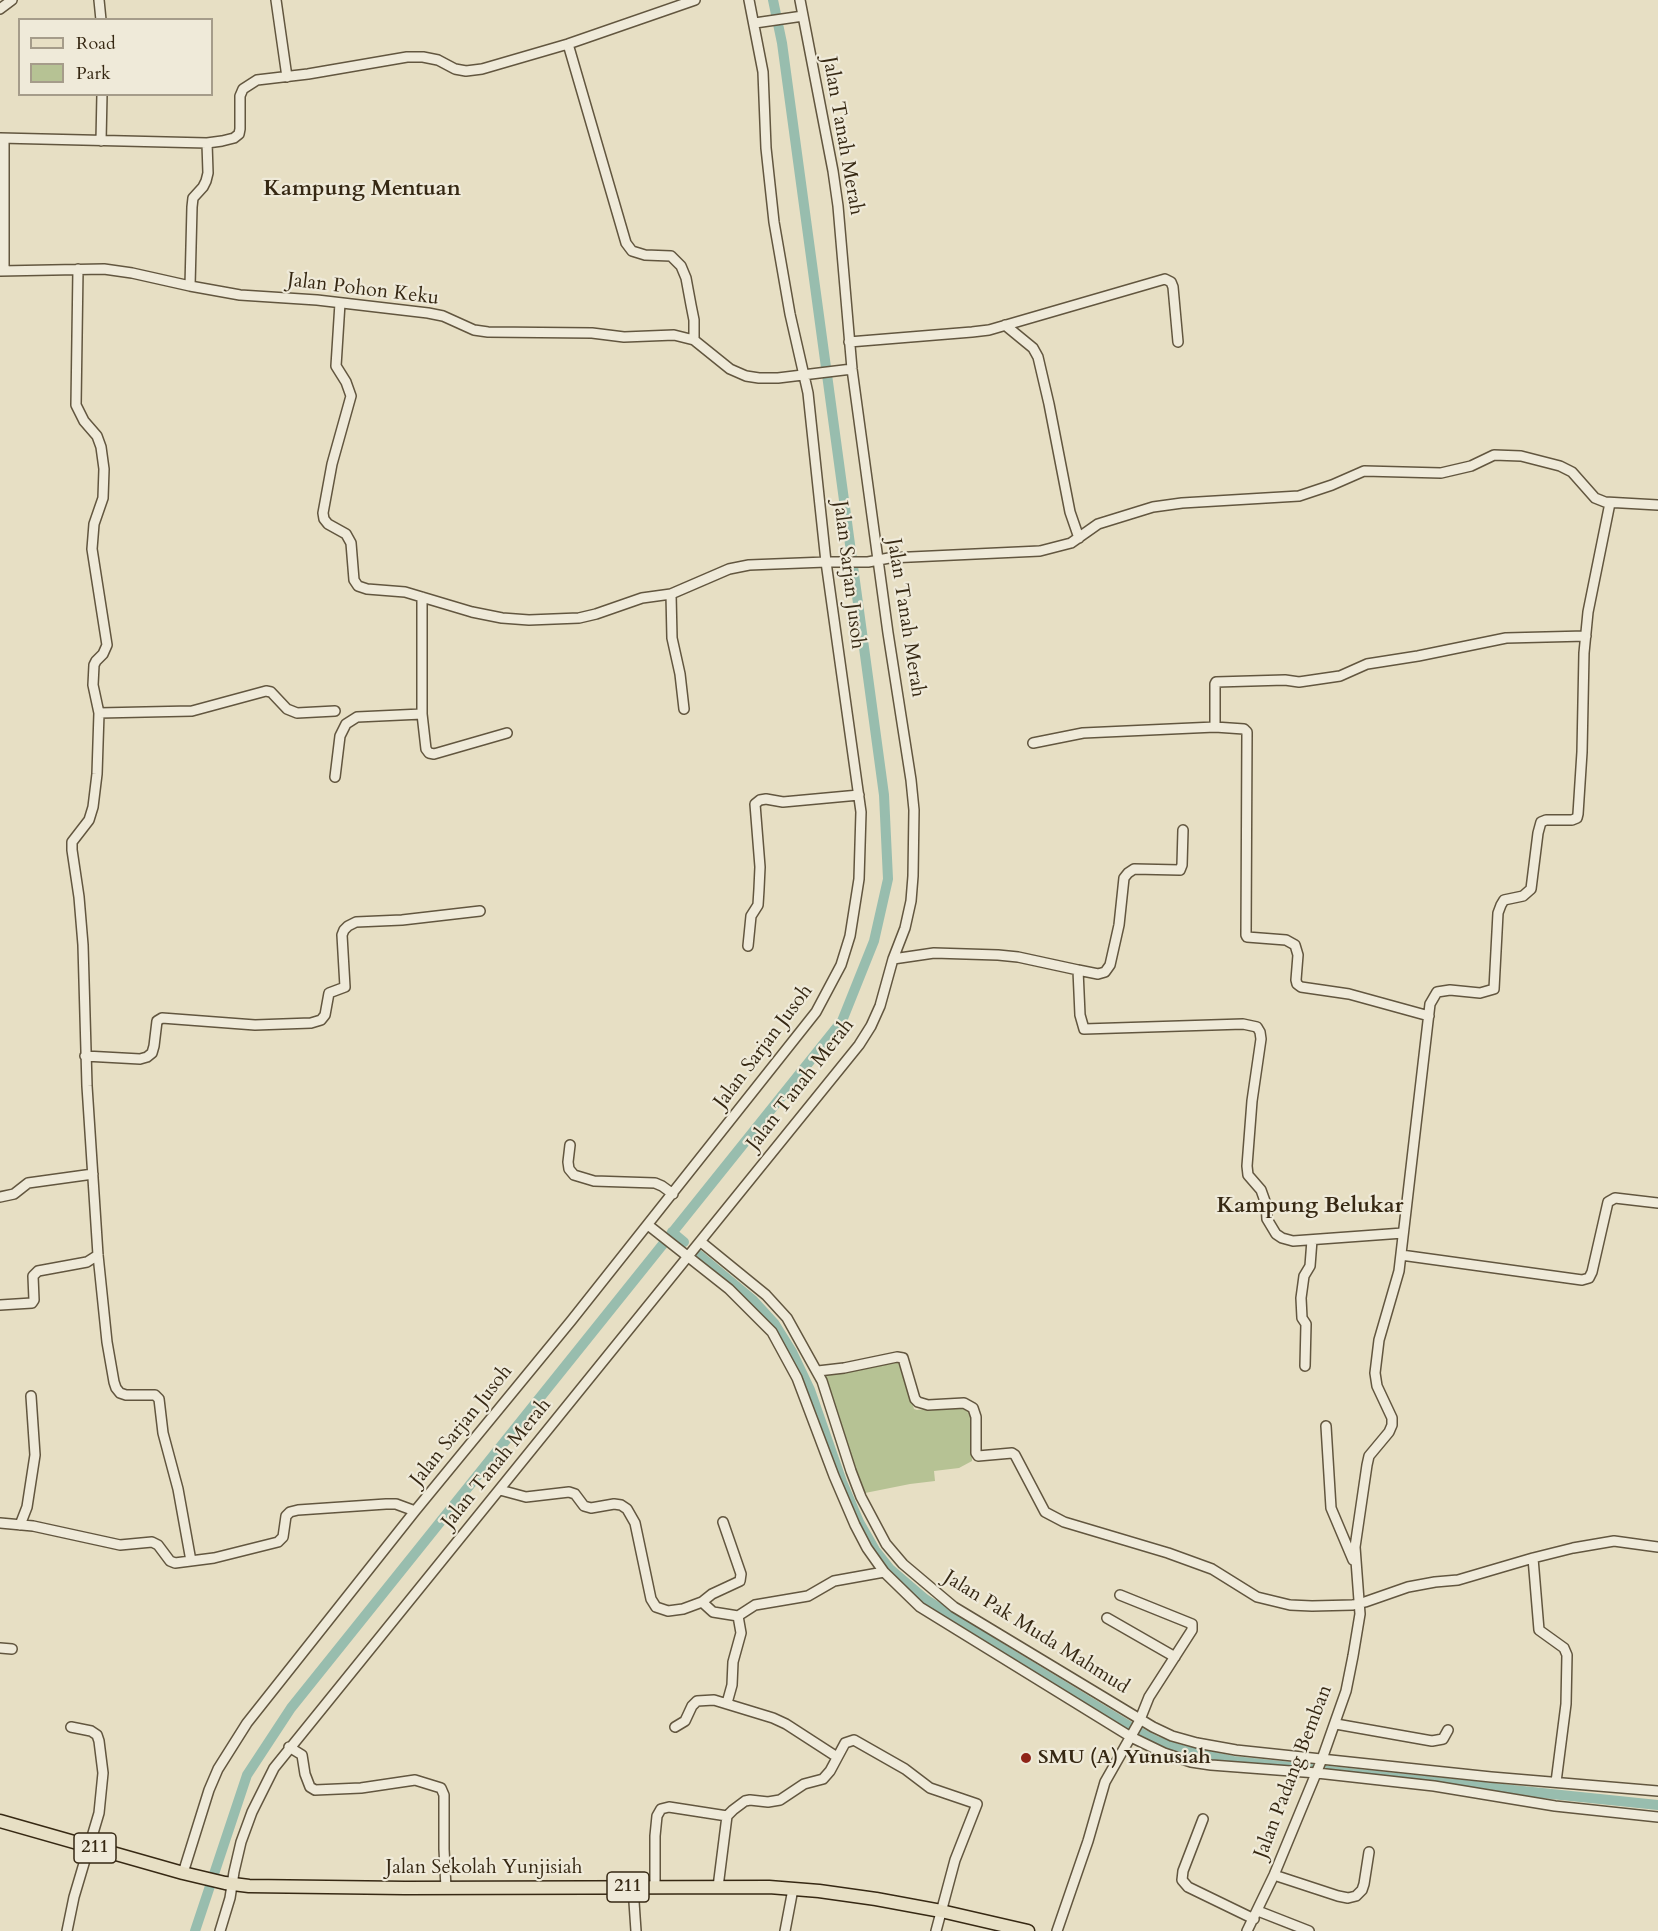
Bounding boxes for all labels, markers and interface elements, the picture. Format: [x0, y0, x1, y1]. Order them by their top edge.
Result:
legend [18, 18, 213, 96]
text: Road [76, 31, 116, 56]
street label: Jalan Tanah Merah [816, 55, 868, 217]
text: Park [76, 61, 111, 86]
district label: Kampung Mentuan [263, 177, 461, 203]
street label: Jalan Pohon Keku [286, 269, 440, 311]
street label: Jalan Sarjan Jusoh [827, 500, 869, 650]
street label: Jalan Tanah Merah [881, 537, 929, 699]
street label: Jalan Sarjan Jusoh [710, 980, 818, 1114]
street label: Jalan Tanah Merah [742, 1014, 860, 1156]
district label: Kampung Belukar [1216, 1194, 1404, 1220]
street label: Jalan Sarjan Jusoh [406, 1361, 518, 1491]
street label: Jalan Tanah Merah [437, 1394, 557, 1534]
street label: Jalan Pak Muda Mahmud [939, 1566, 1133, 1700]
street label: Jalan Padang Bemban [1250, 1682, 1338, 1862]
place label: SMU (A) Yunusiah [1038, 1746, 1211, 1770]
marker: SMU (A) Yunusiah [1019, 1751, 1033, 1765]
road number: 211 [74, 1833, 116, 1863]
street label: Jalan Sekolah Yunjisiah [385, 1856, 583, 1880]
road number: 211 [607, 1872, 649, 1902]

